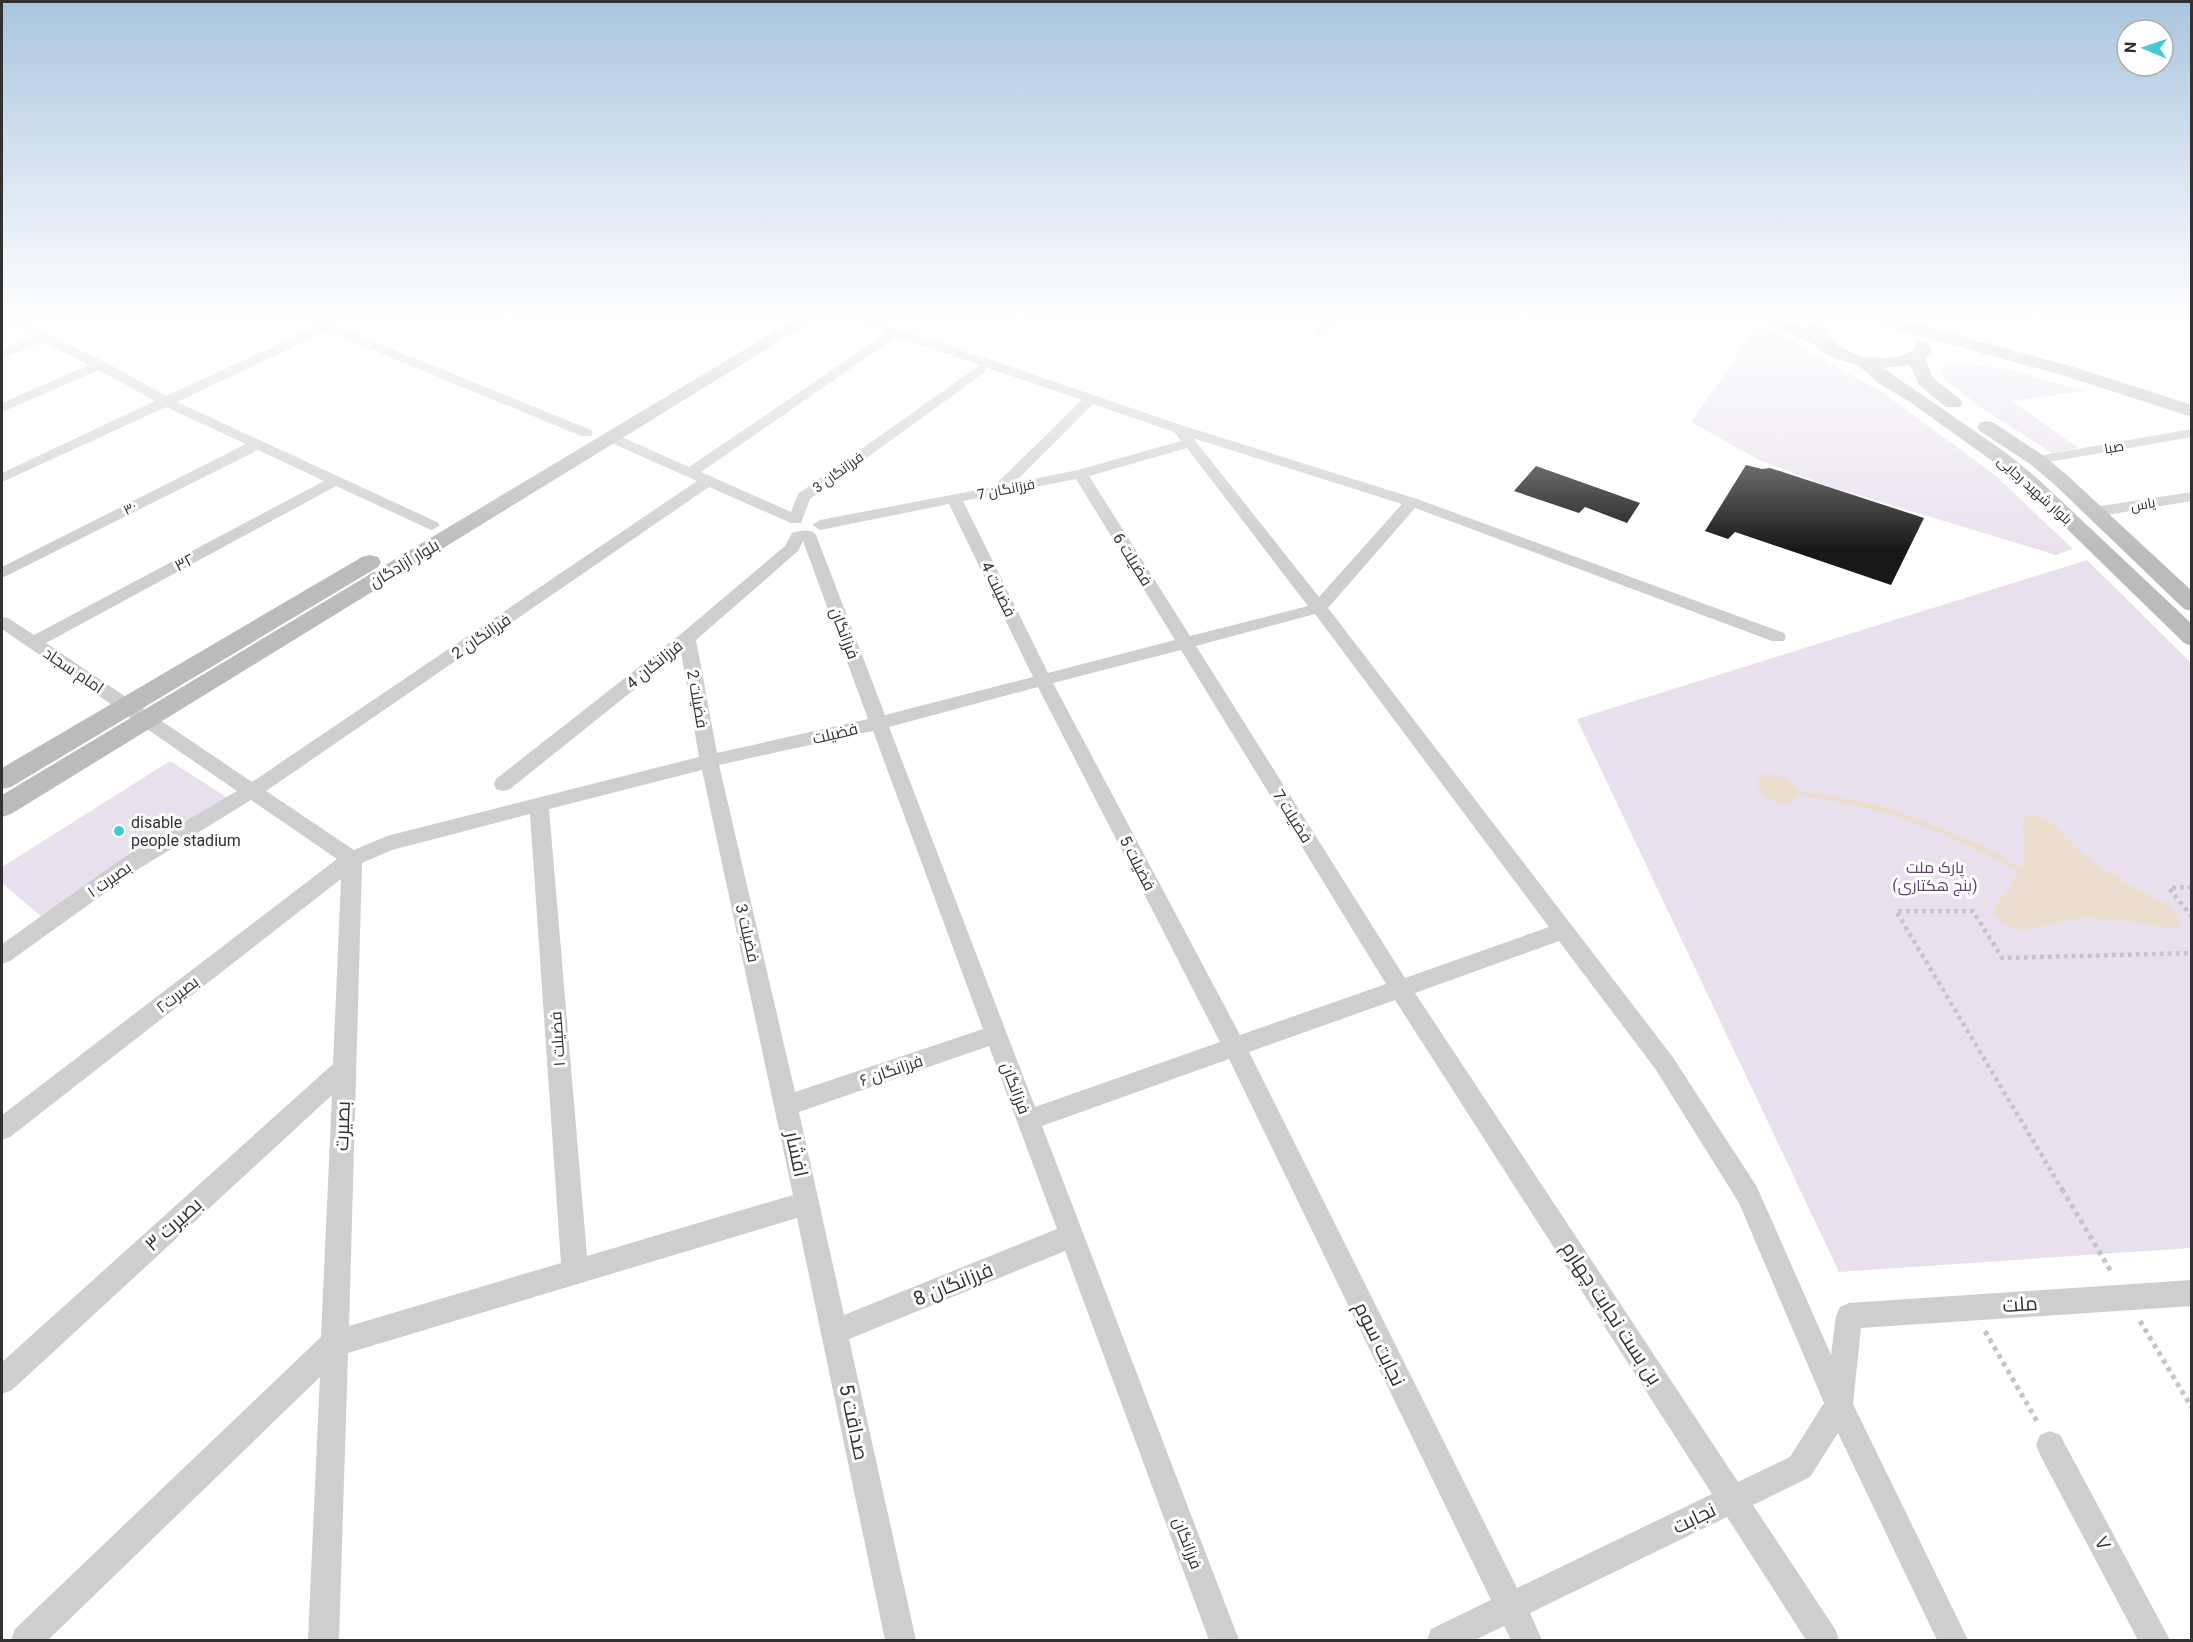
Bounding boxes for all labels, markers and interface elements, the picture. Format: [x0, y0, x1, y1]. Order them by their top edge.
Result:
north arrow [2115, 18, 2175, 78]
text: N [2121, 42, 2140, 53]
street label: صبا [2103, 437, 2125, 457]
street label: فرزانگان 3 [810, 448, 866, 496]
street label: بلوار شهید رجایی [1994, 452, 2076, 528]
street label: فرزانگان 7 [976, 476, 1036, 502]
street label: یاس [2129, 494, 2157, 514]
street label: ۳۰ [121, 498, 139, 518]
street label: فضیلت 6 [1109, 529, 1156, 589]
street label: بلوار آزادگان [366, 535, 443, 592]
street label: ۳۲ [171, 550, 197, 575]
street label: فضیلت 4 [977, 559, 1020, 620]
street label: فرزانگان [825, 605, 863, 662]
street label: فرزانگان 2 [448, 610, 515, 664]
street label: فرزانگان 4 [622, 636, 687, 694]
street label: امام سجاد [39, 643, 107, 699]
street label: فضیلت 2 [683, 668, 712, 730]
street label: فضیلت [811, 719, 860, 748]
street label: فضیلت 7 [1269, 786, 1316, 846]
place label: disable people stadium [131, 813, 241, 850]
marker: disable people stadium [112, 824, 126, 838]
street label: فضیلت 5 [1116, 833, 1159, 894]
street label: بصیرت ۱ [84, 858, 135, 901]
park label: پارک ملت (پنج هکتاری) [1892, 858, 1978, 897]
street label: فضیلت 3 [732, 902, 763, 964]
street label: بصیرت۲ [152, 972, 202, 1017]
street label: فضیلت ۱ [546, 1011, 569, 1067]
street label: فرزانگان ۶ [857, 1051, 926, 1091]
street label: فرزانگان [996, 1060, 1034, 1117]
street label: بصیرت [329, 1101, 355, 1151]
street label: افشار [780, 1128, 814, 1179]
street label: بصیرت ۳ [139, 1192, 207, 1256]
street label: بن بست نجابت چهارم [1555, 1237, 1667, 1390]
street label: فرزانگان 8 [910, 1257, 997, 1312]
street label: ملت [2002, 1291, 2038, 1317]
street label: نجابت سوم [1348, 1298, 1411, 1391]
street label: صداقت 5 [834, 1382, 874, 1462]
street label: نجابت [1669, 1497, 1719, 1539]
street label: فرزانگان [1168, 1515, 1206, 1572]
street label: ۷ [2089, 1532, 2117, 1554]

